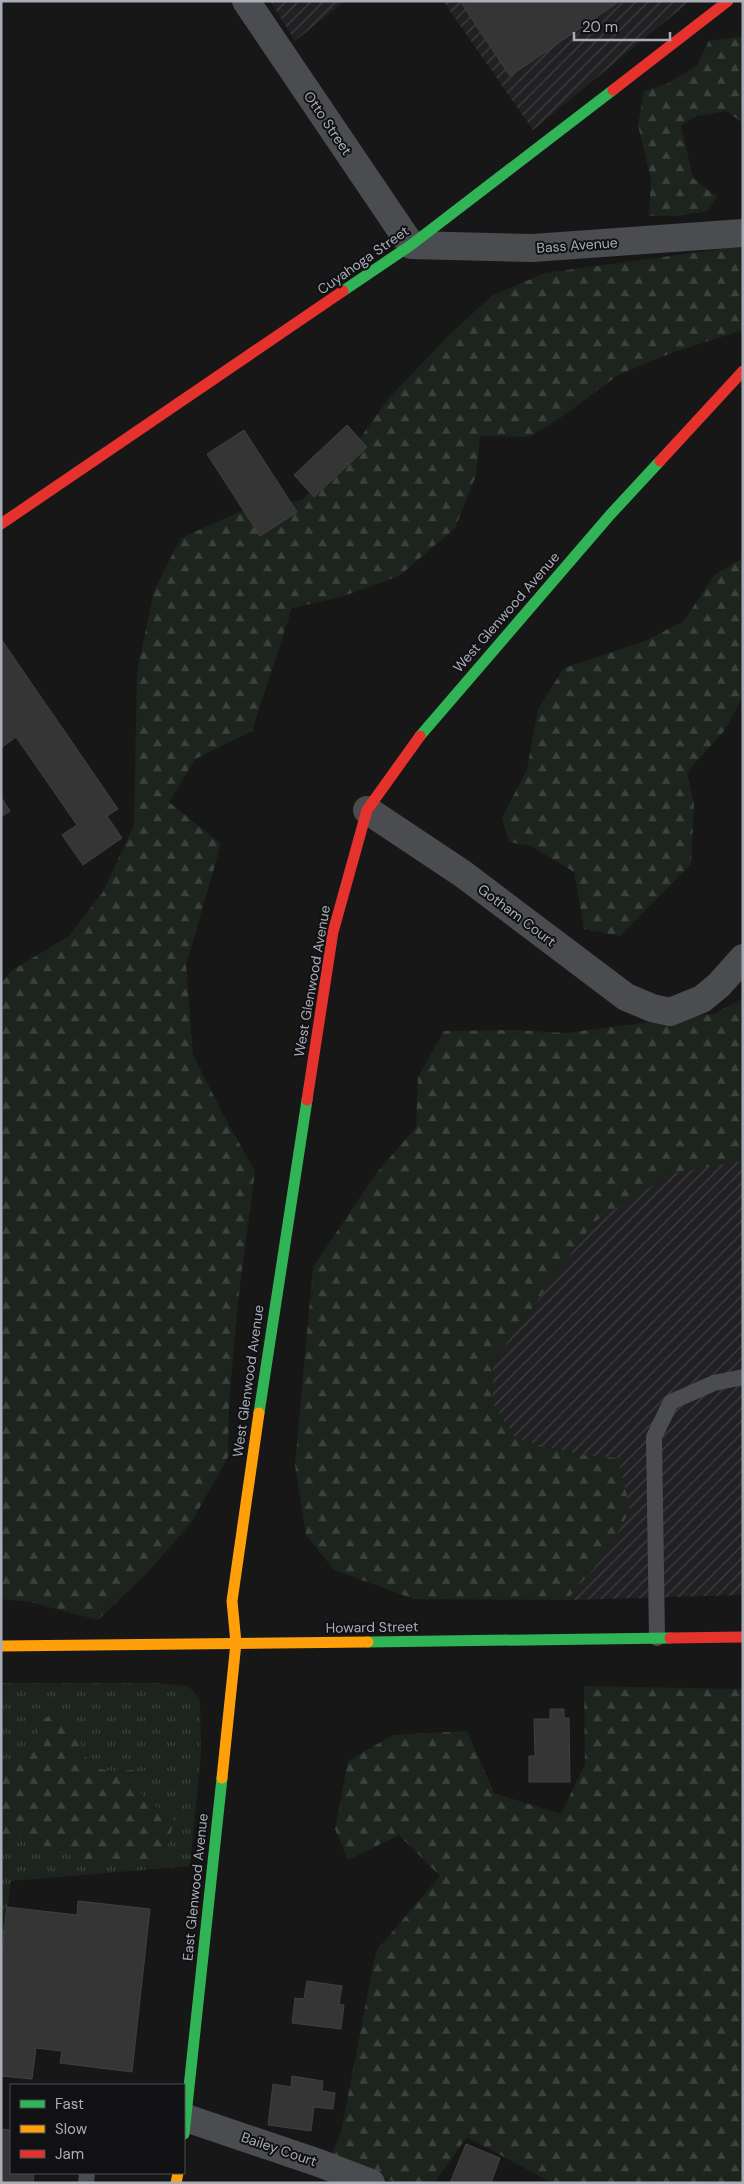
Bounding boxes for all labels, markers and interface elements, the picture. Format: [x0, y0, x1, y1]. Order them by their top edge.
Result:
scale bar [574, 10, 670, 42]
text: 20 m [582, 17, 618, 37]
street label: Otto Street [300, 88, 356, 158]
street label: Cuyahoga Street [314, 222, 412, 298]
street label: Bass Avenue [536, 233, 618, 257]
street label: West Glenwood Avenue [449, 548, 563, 676]
street label: Gotham Court [474, 880, 560, 950]
street label: West Glenwood Avenue [290, 904, 334, 1058]
street label: West Glenwood Avenue [228, 1304, 268, 1458]
street label: Howard Street [325, 1617, 419, 1637]
street label: East Glenwood Avenue [178, 1812, 212, 1962]
legend [10, 2084, 185, 2174]
text: Fast [55, 2094, 84, 2114]
text: Slow [55, 2119, 88, 2139]
street label: Bailey Court [239, 2128, 319, 2170]
text: Jam [55, 2144, 84, 2164]

